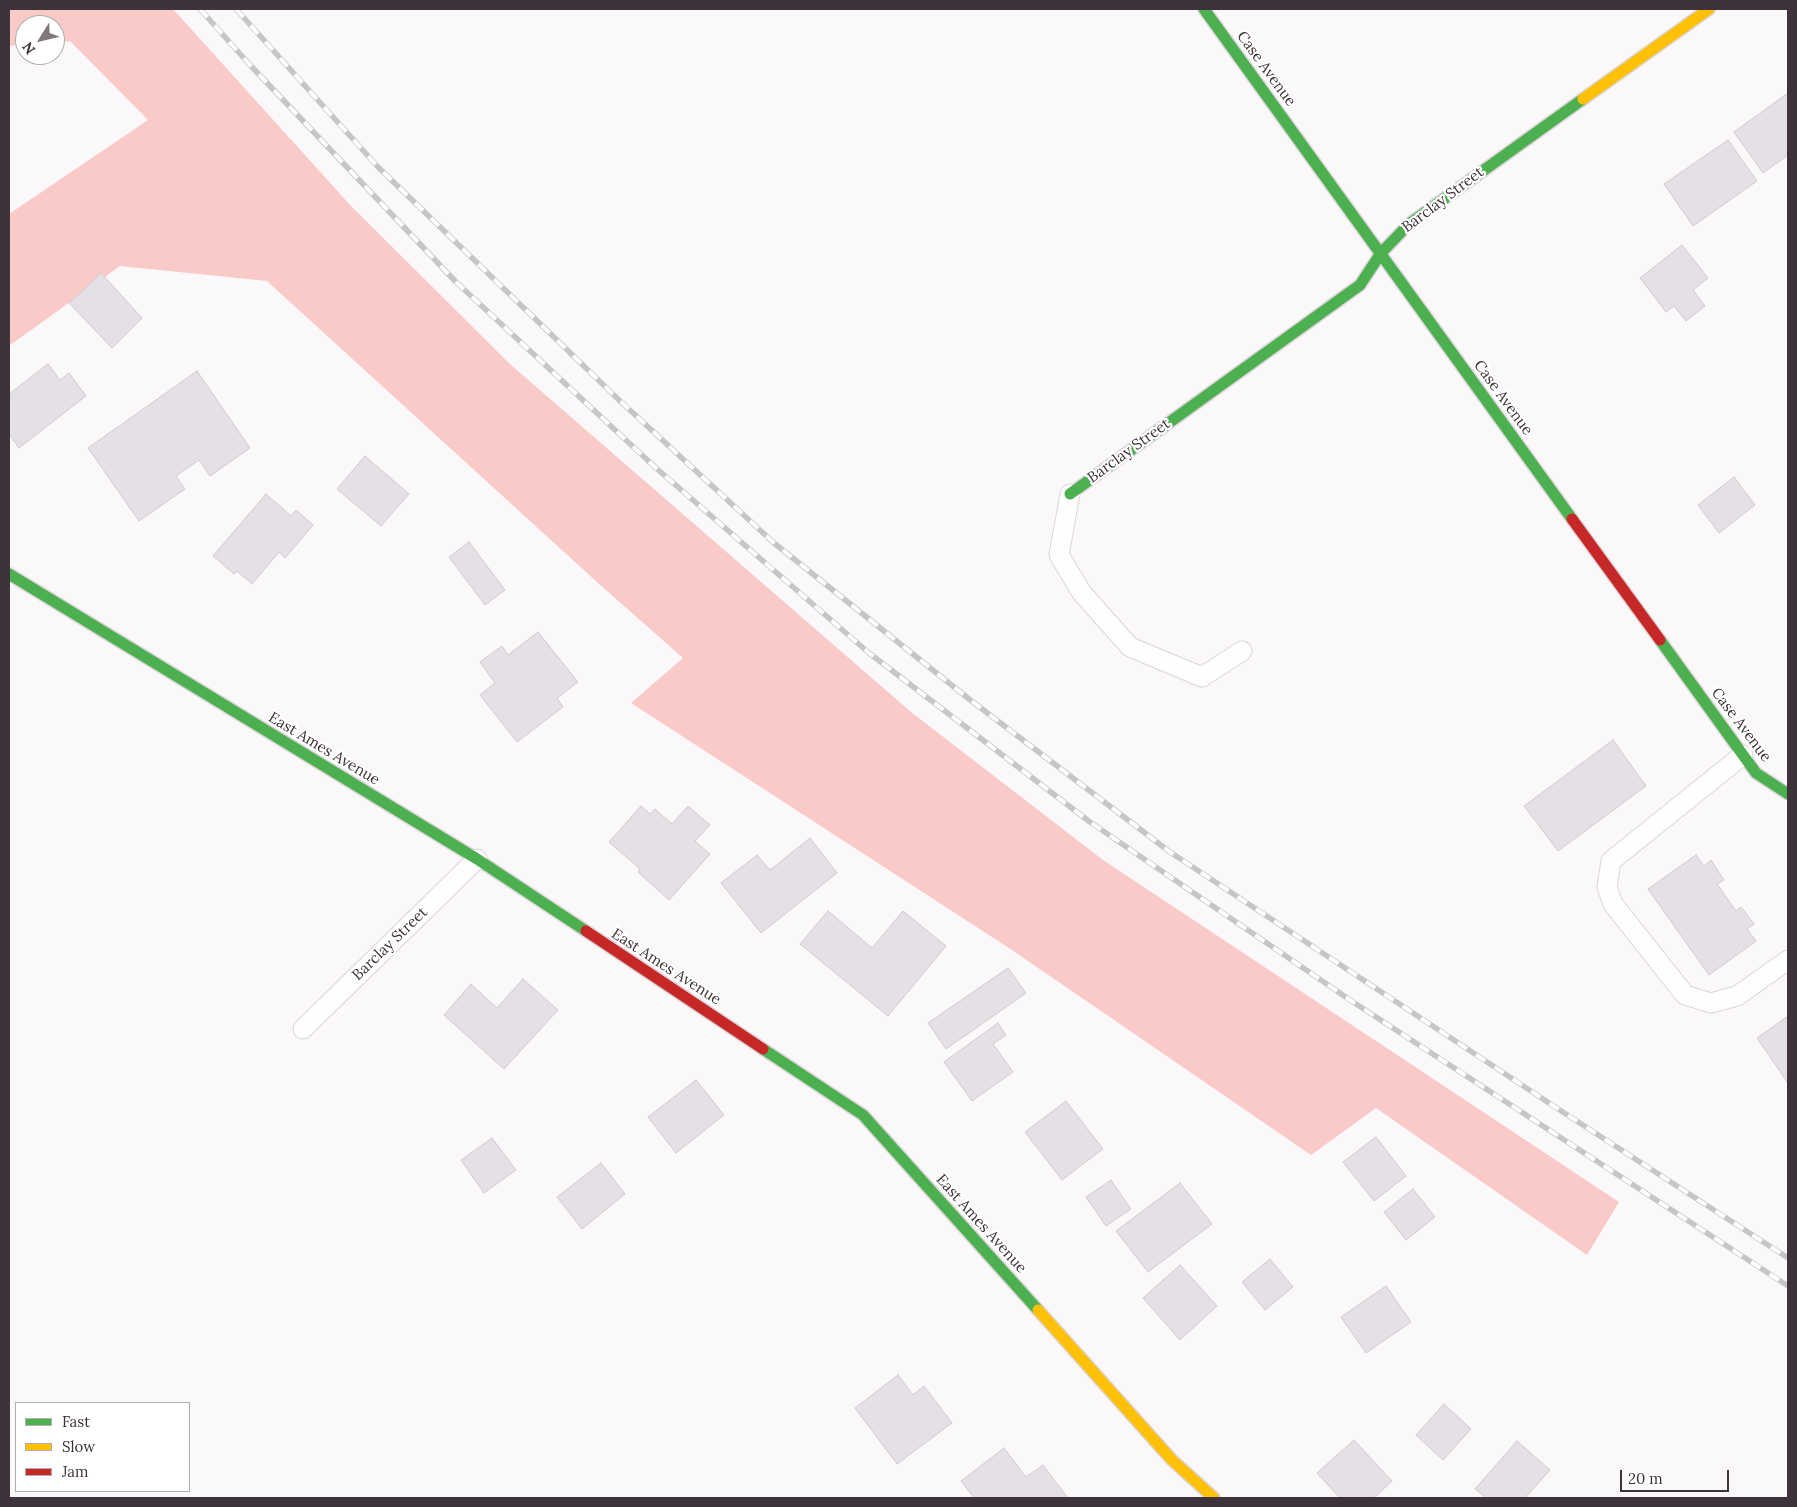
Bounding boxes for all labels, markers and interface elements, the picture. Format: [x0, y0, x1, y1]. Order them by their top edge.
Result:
north arrow [15, 15, 65, 65]
street label: Case Avenue [1233, 28, 1299, 110]
text: N [18, 39, 39, 58]
street label: Barclay Street [1399, 163, 1487, 237]
street label: Case Avenue [1470, 357, 1536, 439]
street label: Barclay Street [1084, 415, 1174, 487]
street label: Case Avenue [1707, 684, 1775, 766]
street label: East Ames Avenue [265, 709, 383, 789]
street label: Barclay Street [349, 904, 431, 984]
street label: East Ames Avenue [608, 925, 724, 1009]
street label: East Ames Avenue [932, 1171, 1030, 1277]
legend [15, 1402, 190, 1492]
text: Fast [62, 1412, 90, 1431]
text: Slow [62, 1437, 95, 1456]
scale bar [1622, 1460, 1731, 1492]
text: Jam [62, 1462, 89, 1481]
text: 20 m [1628, 1469, 1663, 1488]

